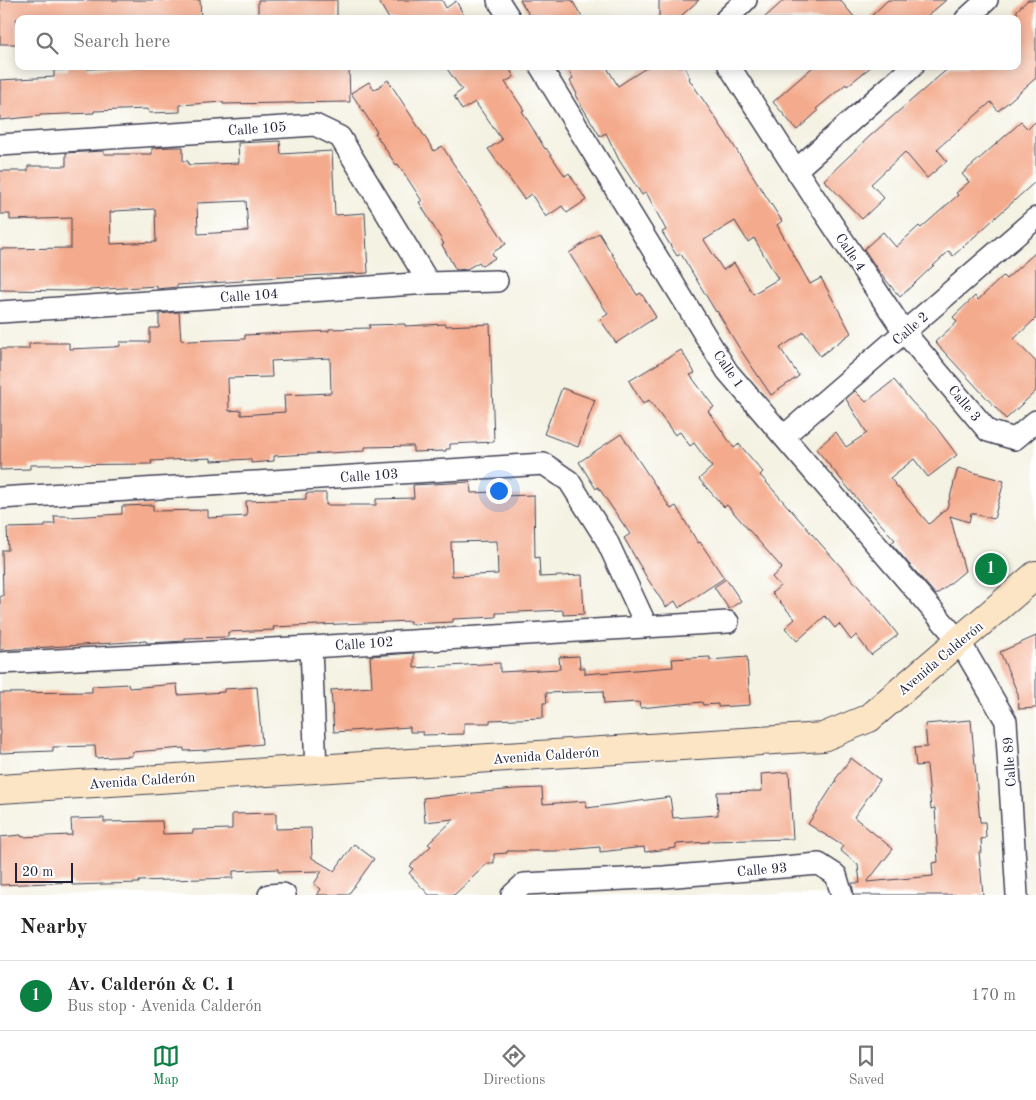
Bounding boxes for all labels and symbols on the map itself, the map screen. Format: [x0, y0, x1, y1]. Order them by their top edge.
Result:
street label: Calle 105 [227, 120, 287, 138]
street label: Calle 4 [833, 231, 868, 274]
street label: Calle 104 [219, 287, 279, 305]
street label: Calle 2 [890, 310, 931, 348]
street label: Calle 1 [710, 348, 746, 391]
street label: Calle 3 [945, 383, 983, 424]
street label: Calle 103 [339, 467, 399, 485]
your location [486, 478, 512, 504]
pin: 1 [975, 550, 1007, 588]
street label: Avenida Calderón [895, 619, 986, 698]
street label: Calle 102 [334, 635, 394, 653]
street label: Calle 89 [1001, 736, 1019, 788]
street label: Avenida Calderón [492, 745, 600, 767]
street label: Avenida Calderón [88, 770, 196, 792]
scale bar [15, 860, 72, 883]
street label: Calle 93 [736, 861, 788, 879]

